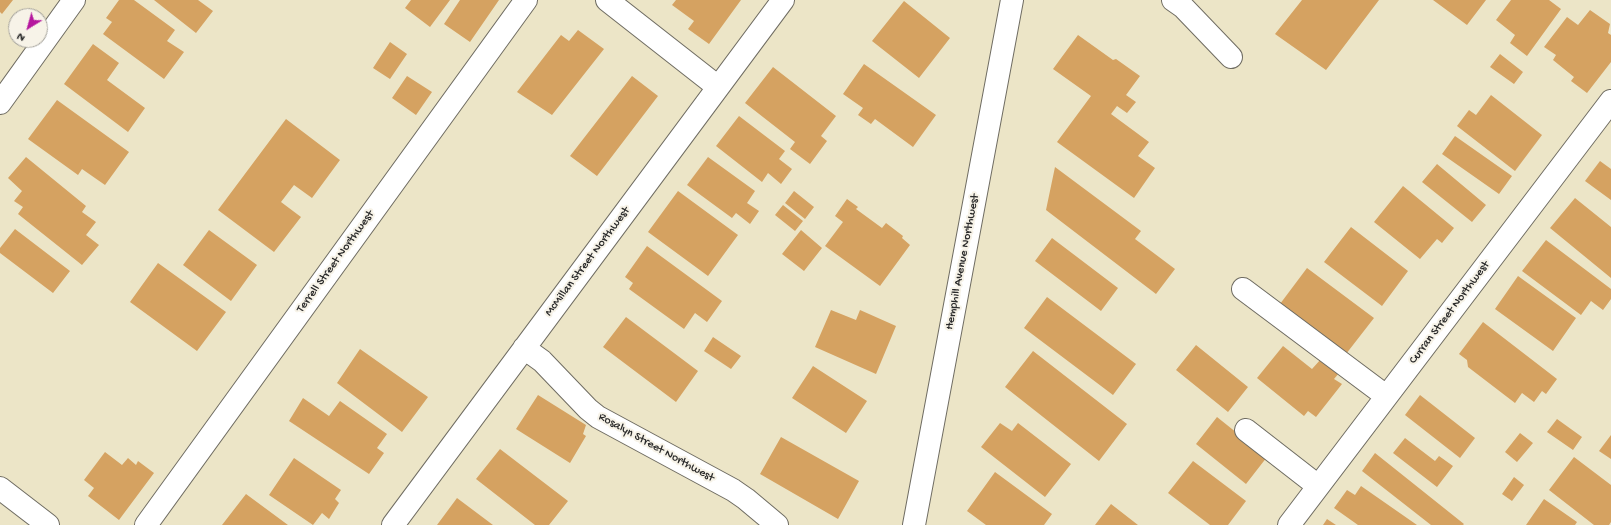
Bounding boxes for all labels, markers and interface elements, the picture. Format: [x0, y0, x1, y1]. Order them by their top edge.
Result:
north arrow [8, 8, 48, 48]
text: N [15, 30, 28, 44]
street label: Hemphill Avenue Northwest [943, 193, 983, 331]
street label: McMillan Street Northwest [542, 205, 634, 319]
street label: Terrell Street Northwest [294, 208, 378, 316]
street label: Curran Street Northwest [1407, 259, 1493, 367]
street label: Rosalyn Street Northwest [596, 410, 716, 486]

